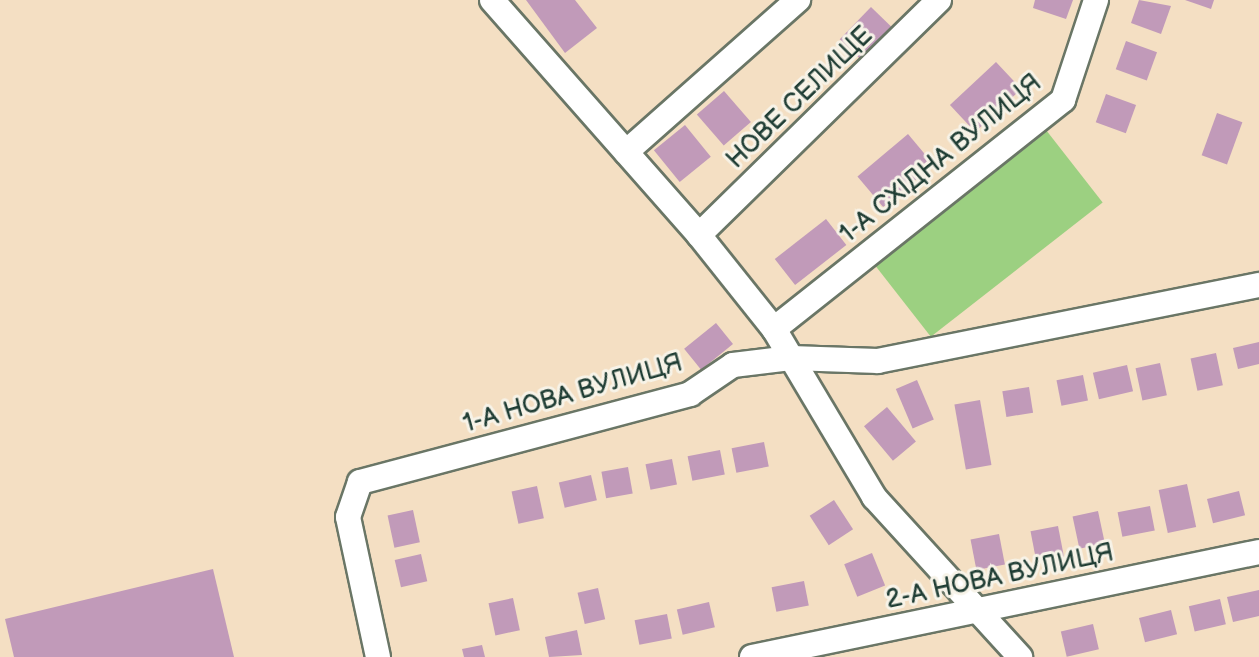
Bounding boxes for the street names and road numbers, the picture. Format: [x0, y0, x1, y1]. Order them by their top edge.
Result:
street label: НОВЕ СЕЛИЩЕ [720, 20, 880, 176]
street label: 1-А СХІДНА ВУЛИЦЯ [834, 68, 1048, 250]
street label: 1-А НОВА ВУЛИЦЯ [460, 348, 686, 440]
street label: 2-А НОВА ВУЛИЦЯ [883, 538, 1117, 616]

